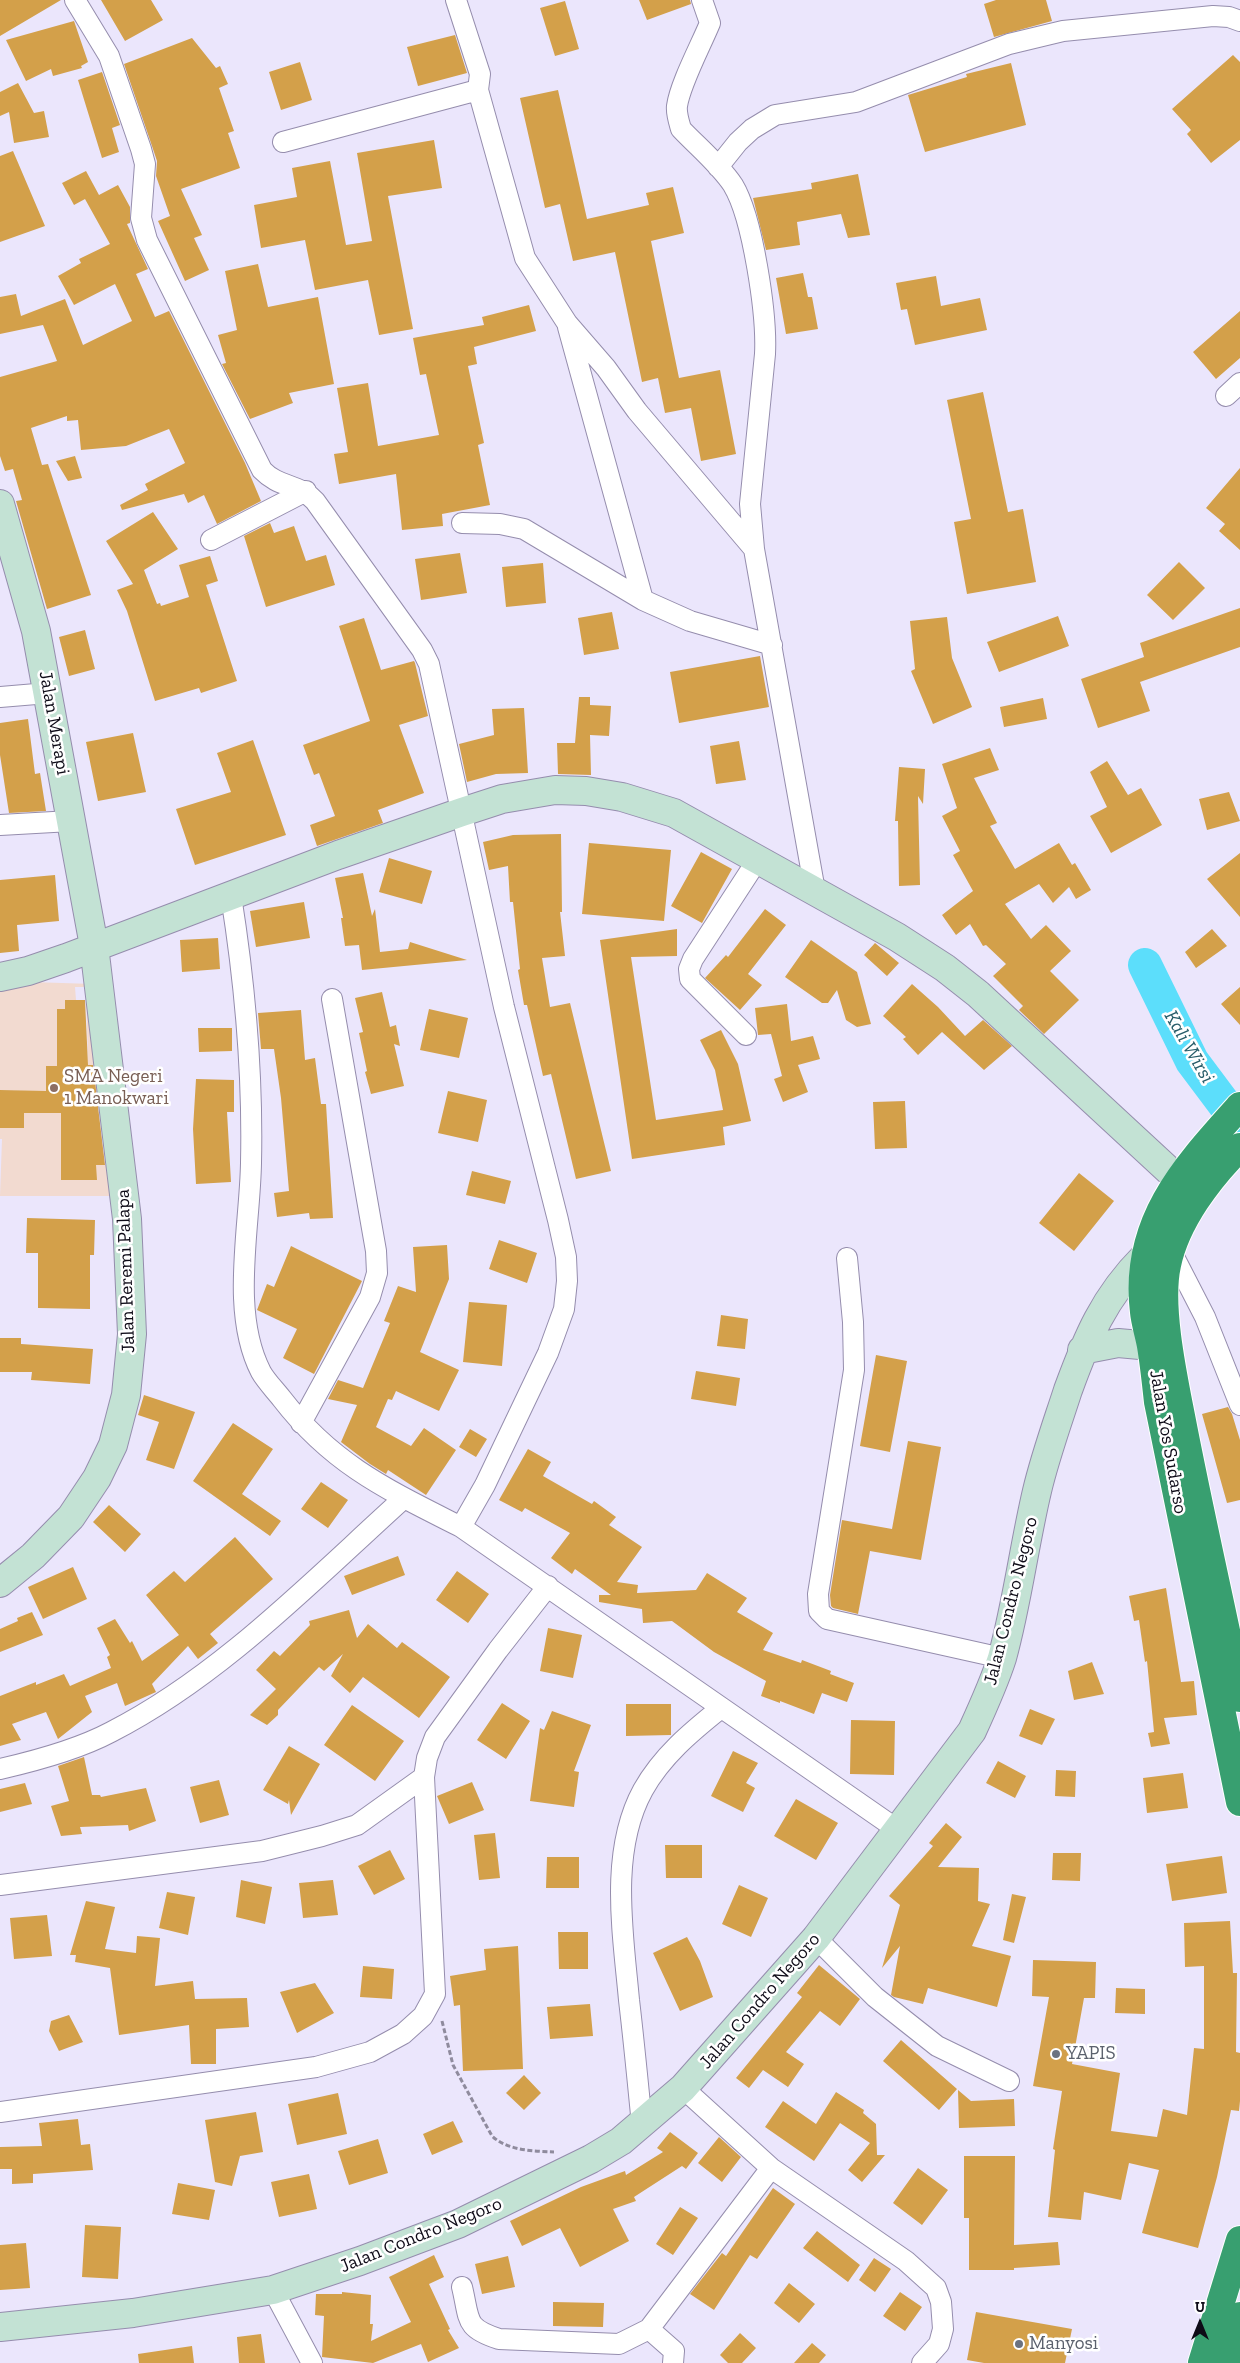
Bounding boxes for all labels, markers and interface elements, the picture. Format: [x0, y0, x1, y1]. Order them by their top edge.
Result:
street label: Jalan Merapi [34, 669, 74, 777]
water label: Kali Wirsi [1159, 1006, 1219, 1088]
place label: SMA Negeri 1 Manokwari [64, 1066, 169, 1110]
marker: SMA Negeri 1 Manokwari [48, 1082, 60, 1094]
street label: Jalan Reremi Palapa [112, 1189, 140, 1353]
street label: Jalan Yos Sudarso [1144, 1368, 1192, 1516]
street label: Jalan Condro Negoro [979, 1515, 1043, 1687]
street label: Jalan Condro Negoro [695, 1928, 825, 2074]
place label: YAPIS [1066, 2043, 1116, 2065]
marker: YAPIS [1050, 2048, 1062, 2060]
street label: Jalan Condro Negoro [337, 2192, 505, 2278]
north arrow [1175, 2298, 1225, 2348]
text: U [1195, 2299, 1205, 2316]
place label: Manyosi [1029, 2333, 1098, 2355]
marker: Manyosi [1013, 2338, 1025, 2350]

